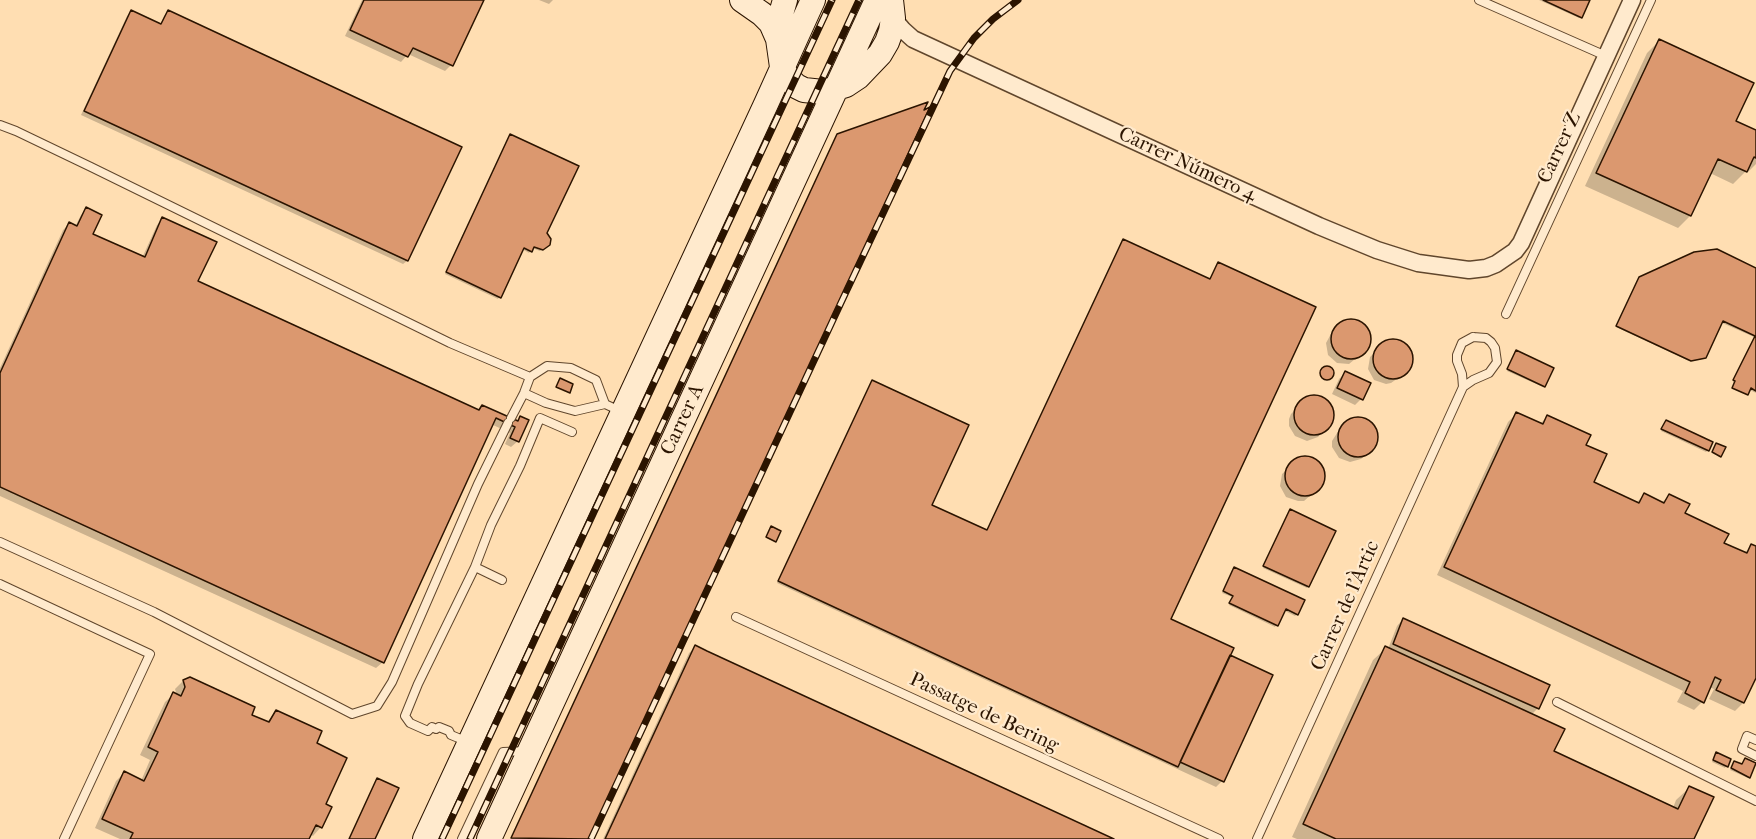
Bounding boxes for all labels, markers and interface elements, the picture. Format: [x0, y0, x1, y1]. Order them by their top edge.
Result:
street label: Carrer Z [1533, 109, 1587, 187]
street label: Carrer Número 4 [1114, 123, 1260, 207]
street label: Carrer A [656, 381, 710, 459]
street label: Carrer de l'Àrtic [1307, 537, 1385, 675]
street label: Passatge de Bering [906, 668, 1062, 758]

